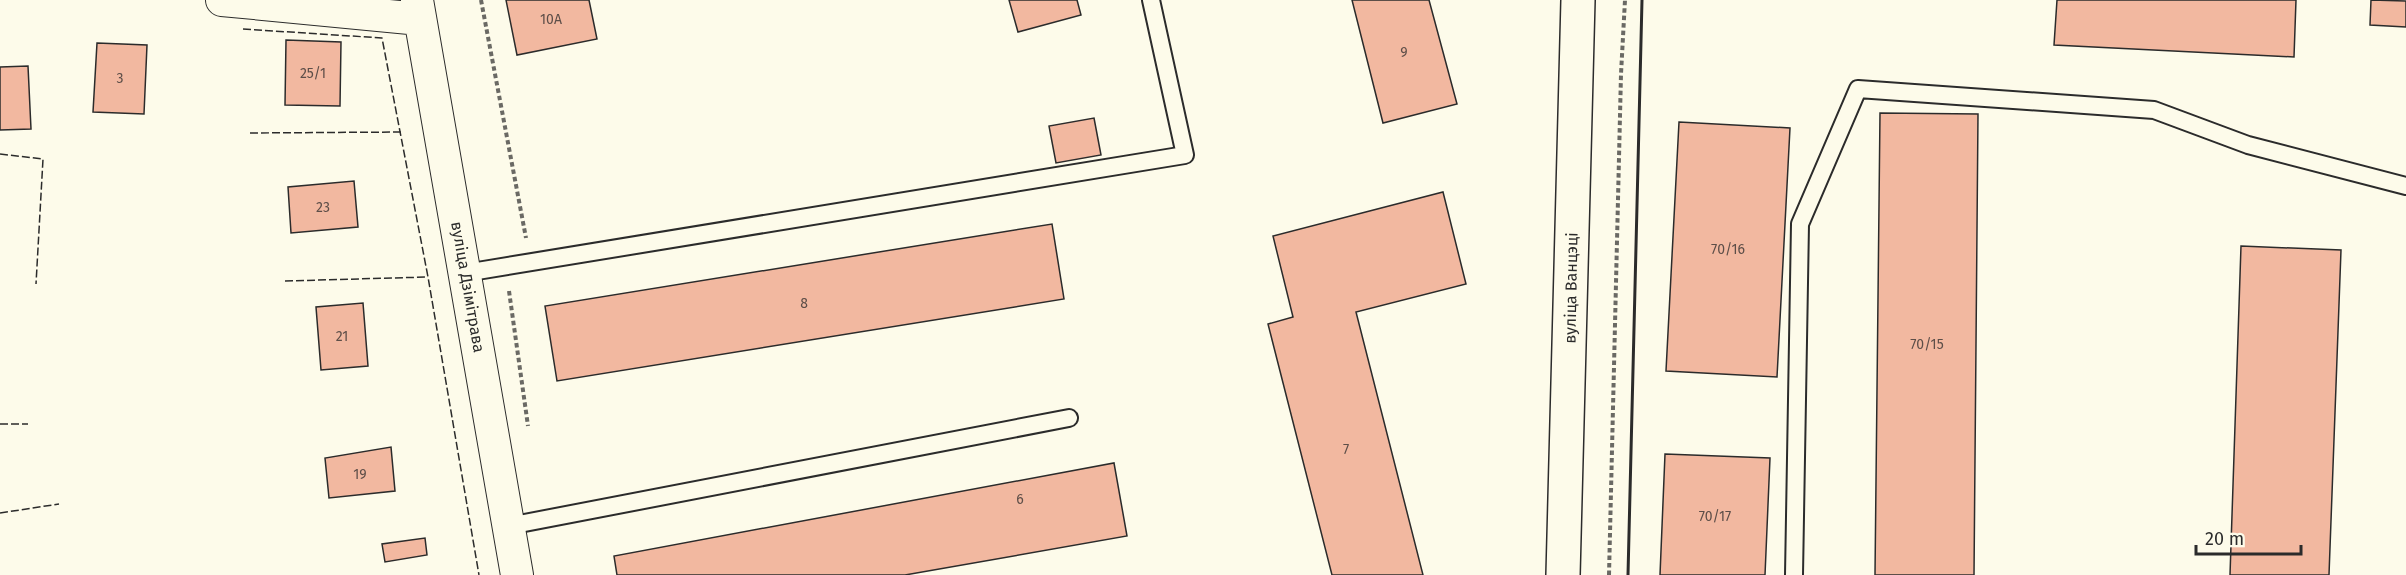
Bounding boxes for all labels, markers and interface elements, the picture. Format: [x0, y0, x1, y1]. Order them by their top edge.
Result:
house number: 10А [540, 11, 562, 28]
house number: 9 [1400, 44, 1408, 61]
house number: 25/1 [300, 65, 326, 82]
house number: 3 [117, 70, 124, 87]
house number: 23 [316, 199, 330, 216]
street label: вуліца Дзімітрава [447, 220, 489, 354]
street label: вуліца Ванцэці [1561, 232, 1581, 344]
house number: 70/16 [1711, 241, 1745, 258]
house number: 8 [800, 295, 808, 312]
house number: 21 [336, 328, 348, 345]
house number: 70/15 [1910, 336, 1944, 353]
house number: 7 [1343, 441, 1349, 458]
house number: 19 [353, 466, 367, 483]
house number: 6 [1016, 491, 1024, 508]
house number: 70/17 [1699, 508, 1731, 525]
scale bar [2196, 518, 2301, 556]
text: 20 m [2205, 528, 2244, 550]

